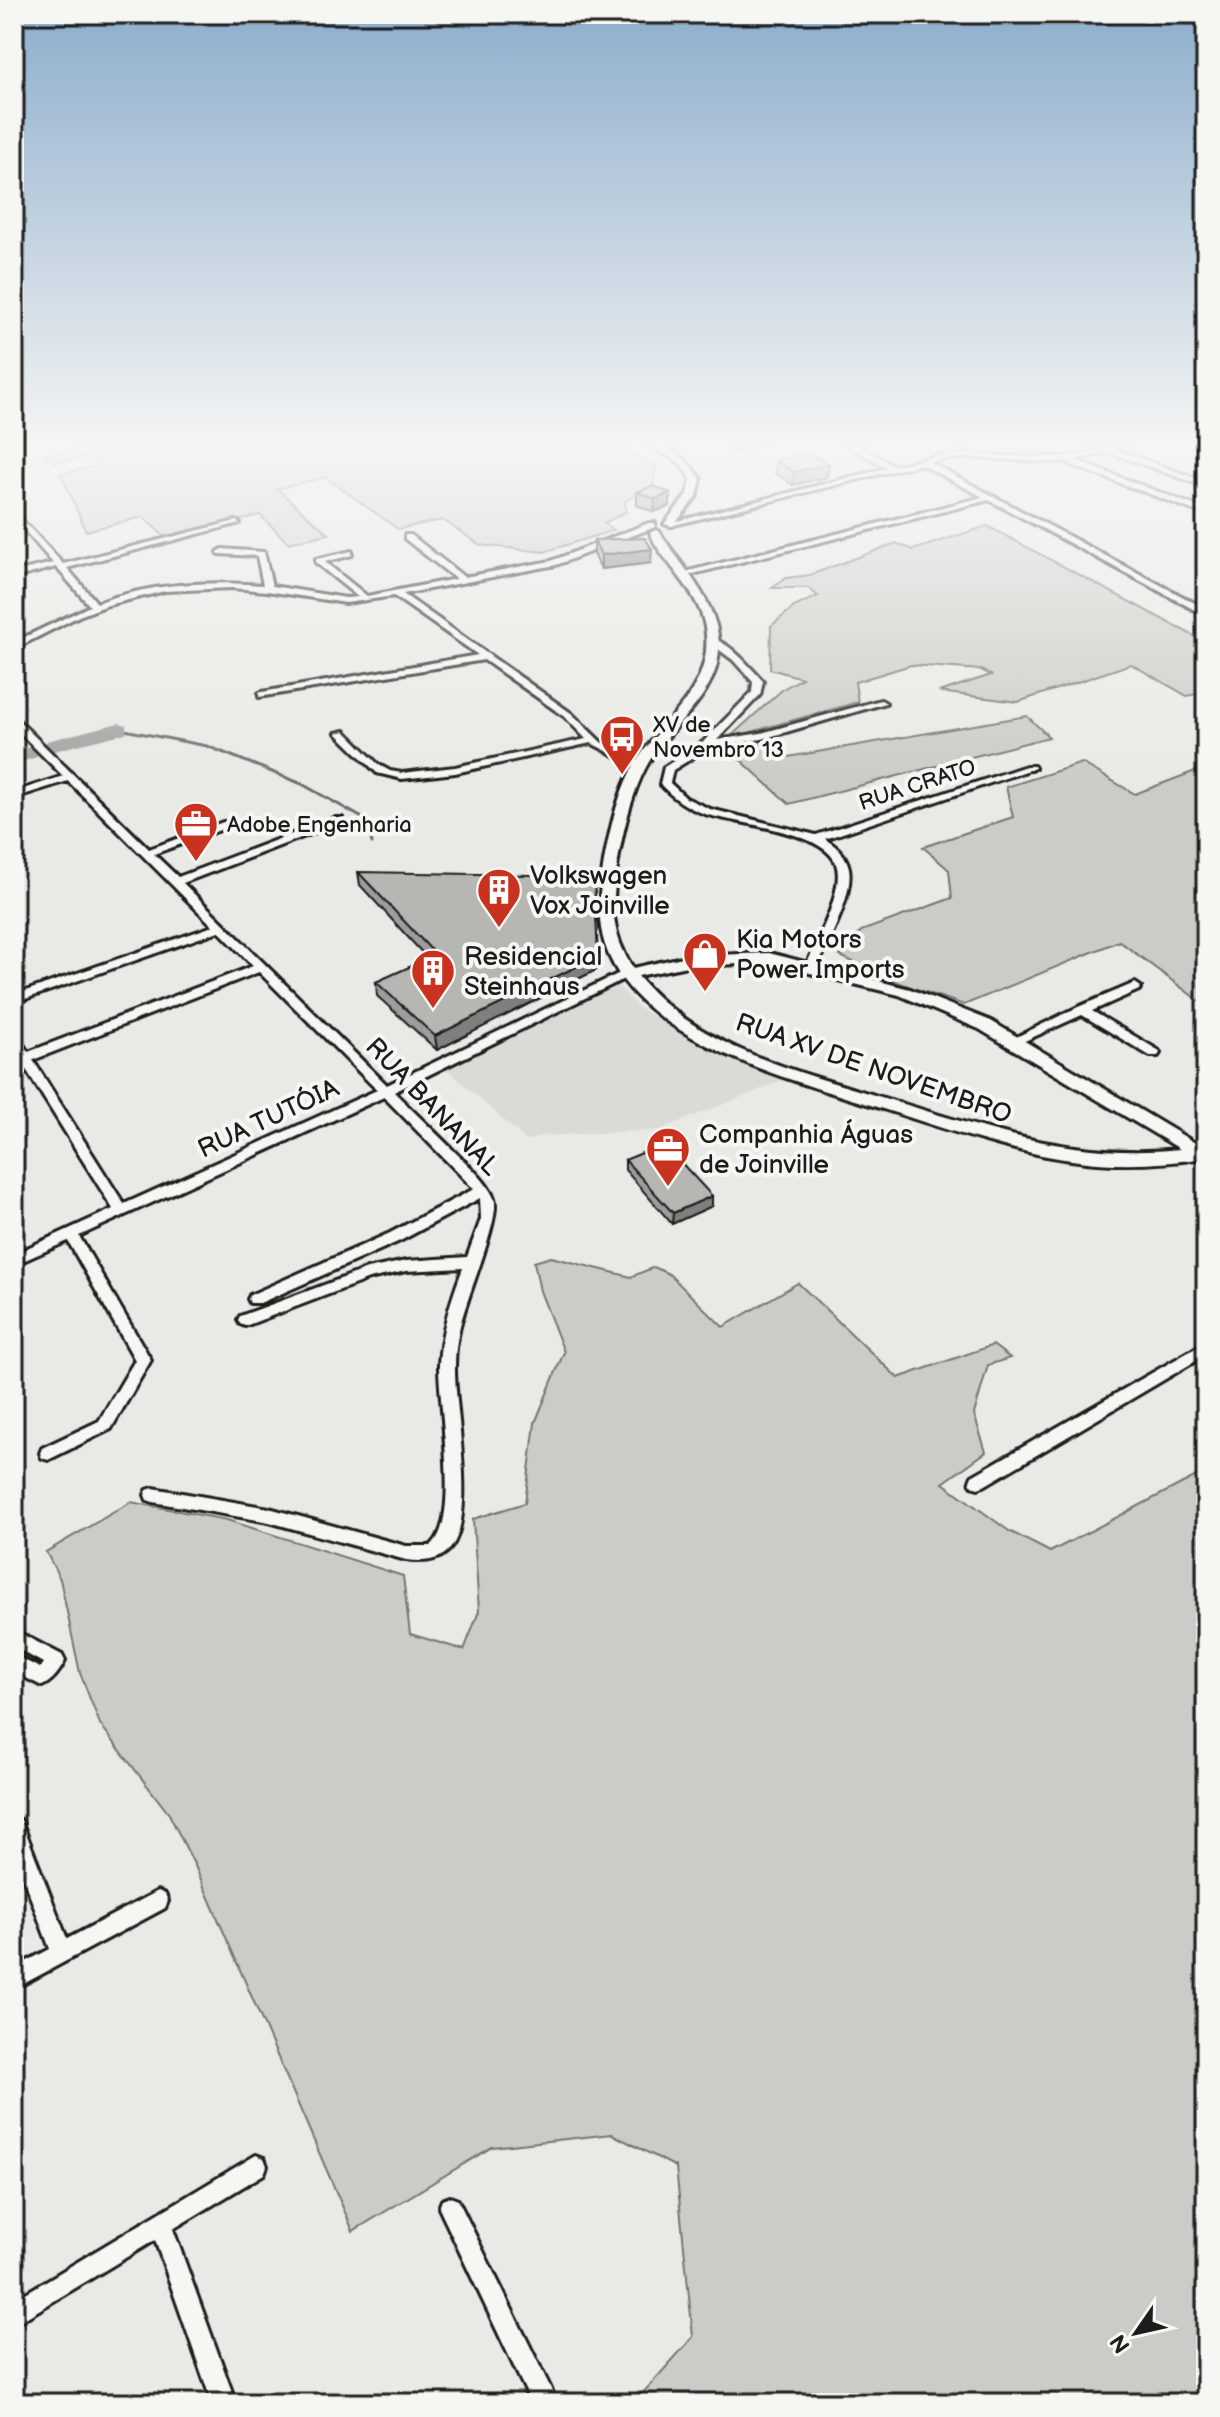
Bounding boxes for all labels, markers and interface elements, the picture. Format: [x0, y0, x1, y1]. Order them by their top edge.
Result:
place label: XV de Novembro 13 [652, 712, 784, 764]
bus stop icon: XV de Novembro 13 [598, 713, 646, 776]
street label: RUA CRATO [855, 754, 979, 817]
office icon: Adobe Engenharia [172, 800, 220, 863]
place label: Adobe Engenharia [227, 812, 412, 839]
place label: Volkswagen Vox Joinville [530, 861, 670, 922]
building icon: Volkswagen Vox Joinville [475, 866, 523, 929]
place label: Kia Motors Power Imports [736, 925, 905, 986]
shop icon: Kia Motors Power Imports [681, 930, 729, 993]
place label: Residencial Steinhaus [464, 942, 602, 1003]
building icon: Residencial Steinhaus [409, 947, 457, 1010]
street label: RUA XV DE NOVEMBRO [732, 1008, 1016, 1131]
street label: RUA BANANAL [359, 1032, 505, 1182]
street label: RUA TUTÓIA [193, 1072, 344, 1165]
place label: Companhia Águas de Joinville [699, 1118, 913, 1181]
office icon: Companhia Águas de Joinville [644, 1125, 692, 1188]
north arrow [1096, 2293, 1176, 2373]
text: N [1105, 2329, 1136, 2358]

